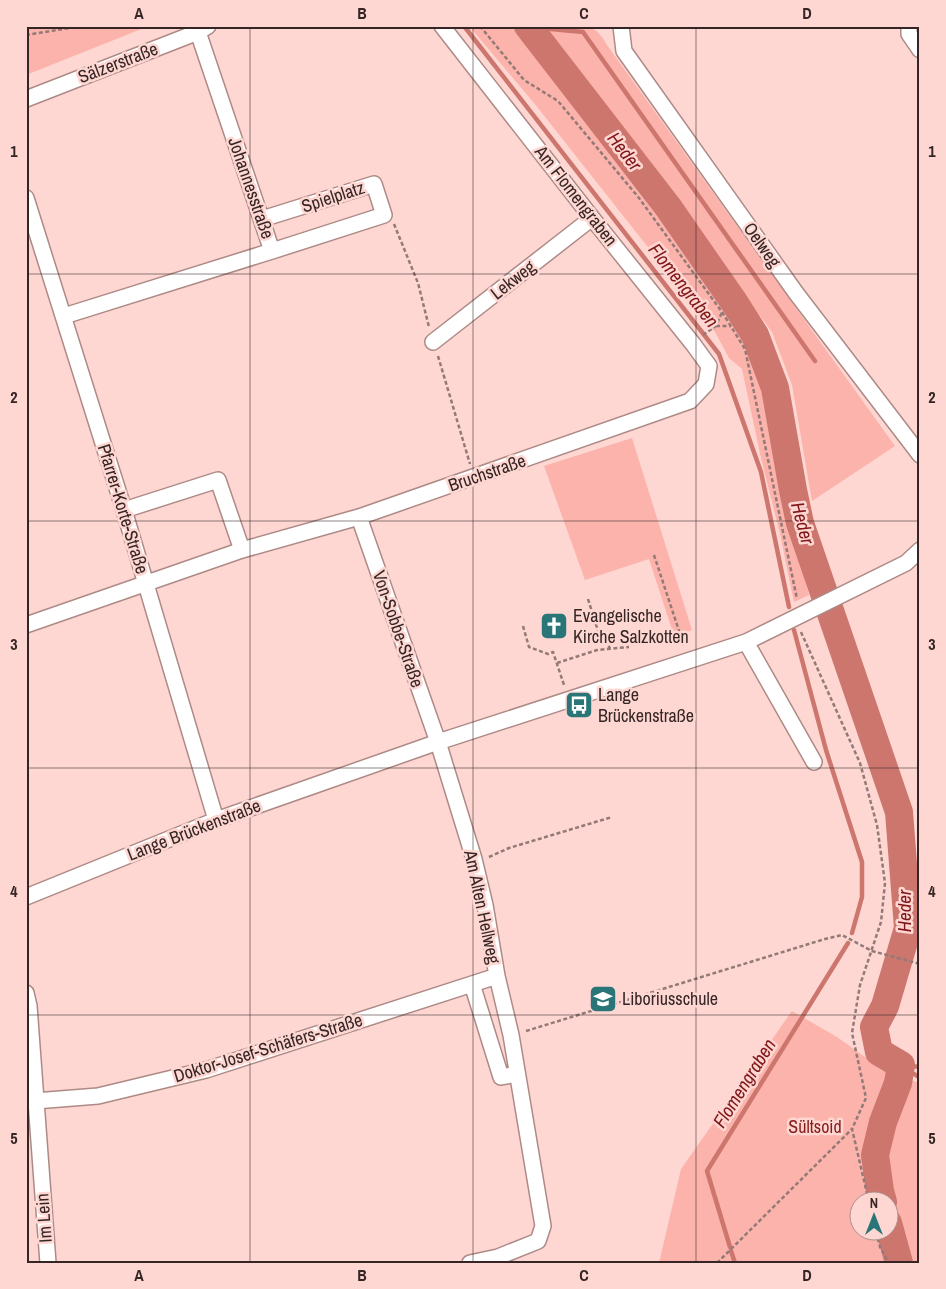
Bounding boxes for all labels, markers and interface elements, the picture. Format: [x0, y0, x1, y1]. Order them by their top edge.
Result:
text: A [134, 2, 144, 24]
text: B [357, 2, 367, 24]
text: C [579, 2, 589, 24]
text: D [802, 2, 812, 24]
street label: Sälzerstraße [74, 36, 161, 89]
water label: Heder [602, 126, 649, 176]
street label: Johannesstraße [222, 134, 281, 242]
street label: Am Flomengraben [529, 139, 624, 251]
text: 1 [10, 140, 18, 162]
text: 1 [928, 140, 936, 162]
street label: Spielplatz [298, 175, 368, 218]
street label: Oelweg [738, 217, 787, 273]
water label: Flomengraben [643, 237, 725, 333]
street label: Lekweg [485, 254, 541, 305]
text: 2 [10, 386, 18, 408]
text: 2 [928, 386, 936, 408]
street label: Pfarrer-Korte-Straße [92, 441, 155, 577]
street label: Bruchstraße [445, 448, 529, 497]
water label: Heder [785, 499, 821, 548]
street label: Von-Sobbe-Straße [367, 567, 430, 691]
place label: Evangelische Kirche Salzkotten [573, 603, 689, 649]
church icon: Evangelische Kirche Salzkotten [539, 611, 569, 641]
text: 3 [10, 633, 18, 655]
text: 3 [928, 633, 936, 655]
place label: Lange Brückenstraße [598, 682, 694, 728]
bus stop icon: Lange Brückenstraße [564, 690, 594, 720]
street label: Lange Brückenstraße [123, 793, 264, 866]
street label: Am Alten Hellweg [458, 847, 507, 967]
text: 4 [10, 880, 18, 902]
text: 4 [928, 880, 936, 902]
water label: Heder [891, 889, 917, 932]
school or university icon: Liboriusschule [588, 984, 618, 1014]
place label: Liboriusschule [622, 986, 718, 1011]
street label: Doktor-Josef-Schäfers-Straße [170, 1007, 365, 1088]
water label: Flomengraben [706, 1034, 782, 1132]
park label: Sültsoid [788, 1114, 842, 1139]
text: 5 [10, 1127, 18, 1149]
text: 5 [928, 1127, 936, 1149]
north arrow [848, 1192, 898, 1242]
street label: Im Lein [29, 1193, 58, 1243]
text: N [870, 1194, 878, 1212]
text: A [134, 1264, 144, 1286]
text: B [357, 1264, 367, 1286]
text: C [579, 1264, 589, 1286]
text: D [802, 1264, 812, 1286]

